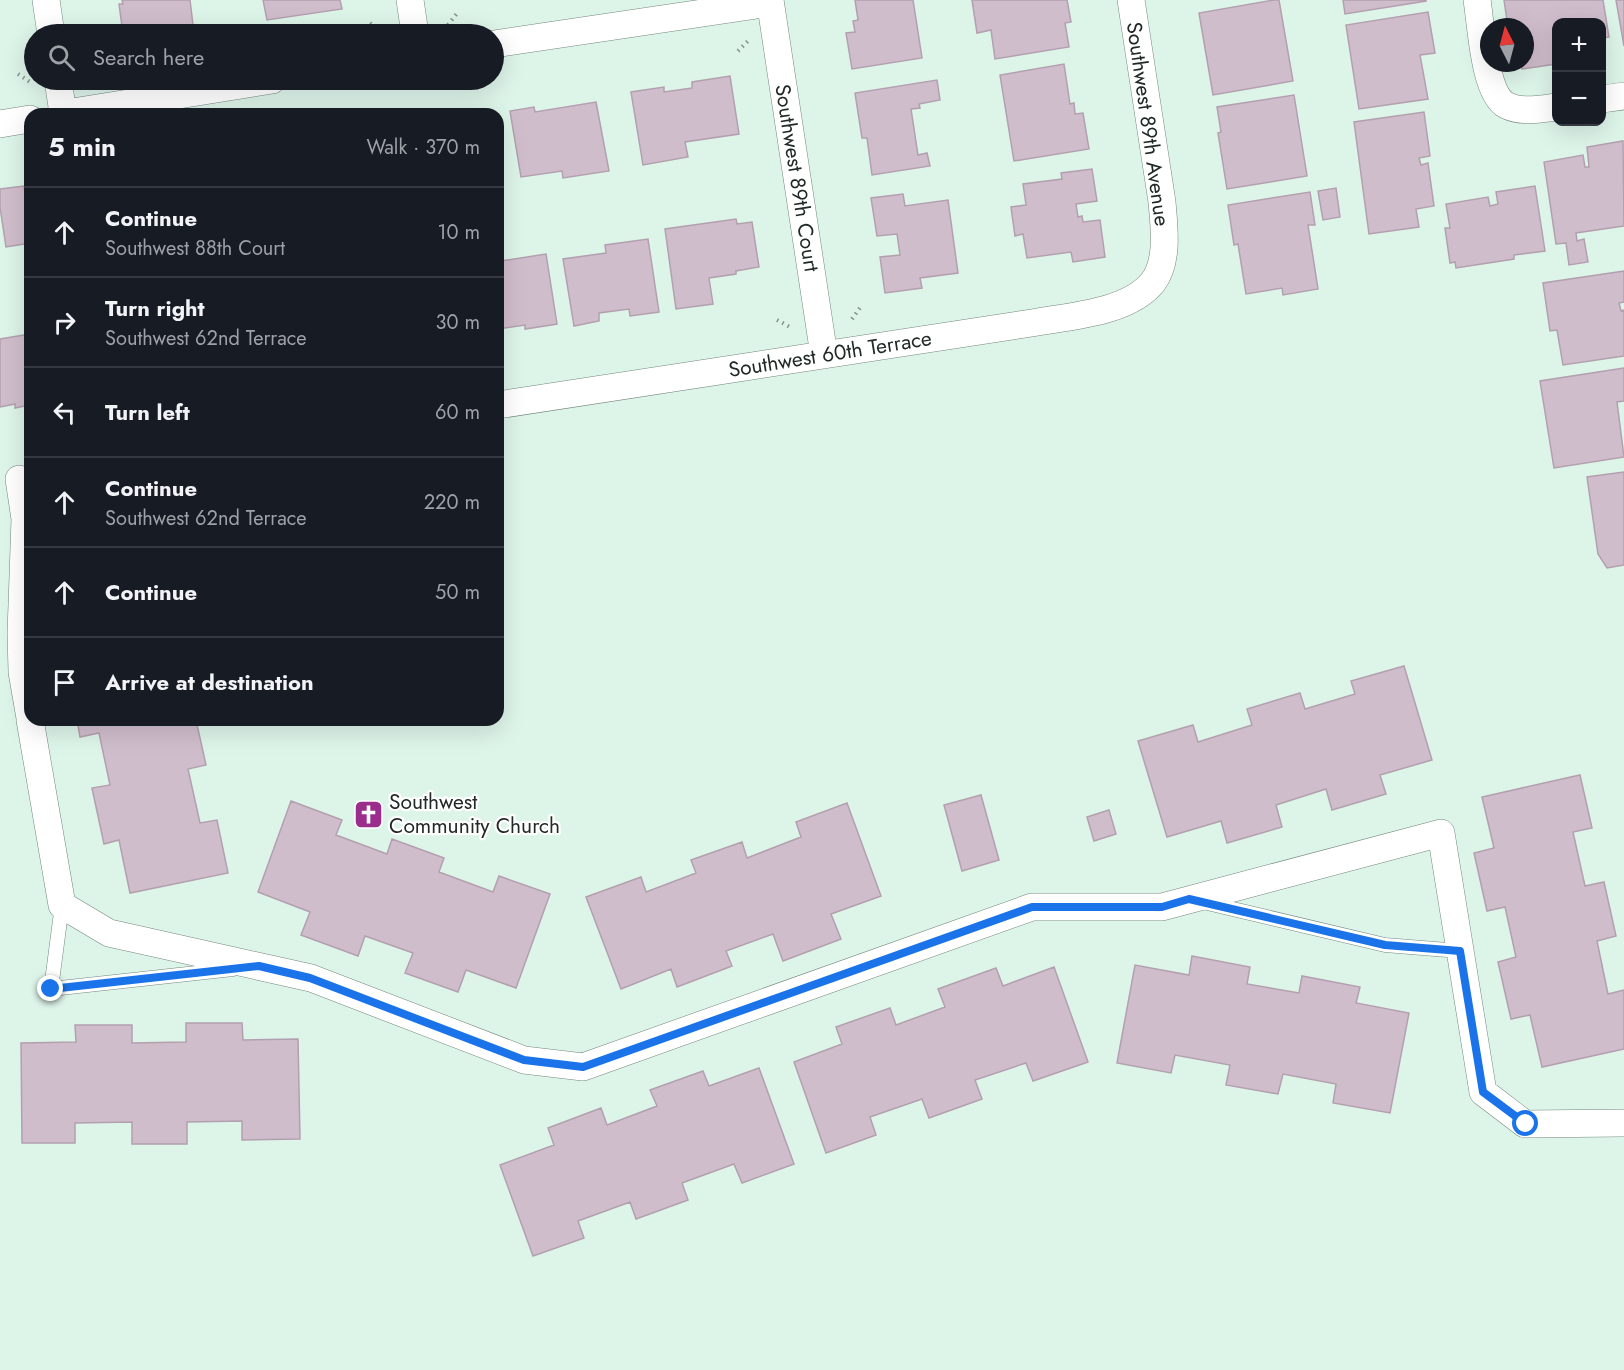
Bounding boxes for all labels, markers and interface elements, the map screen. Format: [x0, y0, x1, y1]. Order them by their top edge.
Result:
north arrow [1480, 18, 1534, 72]
map controls [1552, 18, 1606, 126]
button: + [1552, 18, 1606, 72]
street label: Southwest 89th Avenue [1119, 20, 1177, 228]
search box [24, 24, 504, 90]
icon: search [45, 41, 78, 74]
text: Search here [93, 41, 204, 73]
button: − [1552, 72, 1606, 126]
street label: Southwest 89th Court [767, 82, 827, 274]
text: 5 min [48, 128, 116, 166]
text: Walk · 370 m [366, 133, 480, 162]
text: Continue [105, 202, 197, 234]
icon: ahead [48, 216, 81, 249]
text: 10 m [437, 218, 480, 247]
text: Southwest 88th Court [105, 234, 285, 263]
text: Turn right [105, 292, 205, 324]
icon: right [48, 306, 81, 339]
text: 30 m [435, 308, 480, 337]
street label: Southwest 60th Terrace [726, 323, 934, 385]
text: Southwest 62nd Terrace [105, 324, 307, 353]
icon: left [48, 396, 81, 429]
text: Turn left [105, 396, 190, 428]
text: 60 m [435, 398, 480, 427]
text: Continue [105, 472, 197, 504]
icon: ahead [48, 486, 81, 519]
text: 220 m [424, 488, 480, 517]
text: Southwest 62nd Terrace [105, 504, 307, 533]
icon: ahead [48, 576, 81, 609]
text: Continue [105, 576, 197, 608]
text: 50 m [435, 578, 480, 607]
icon: arrive [48, 666, 81, 699]
text: Arrive at destination [105, 666, 314, 698]
place label: Southwest Community Church [389, 787, 560, 841]
church icon: Southwest Community Church [352, 798, 384, 830]
route end [37, 975, 63, 1001]
route start [1512, 1110, 1538, 1136]

